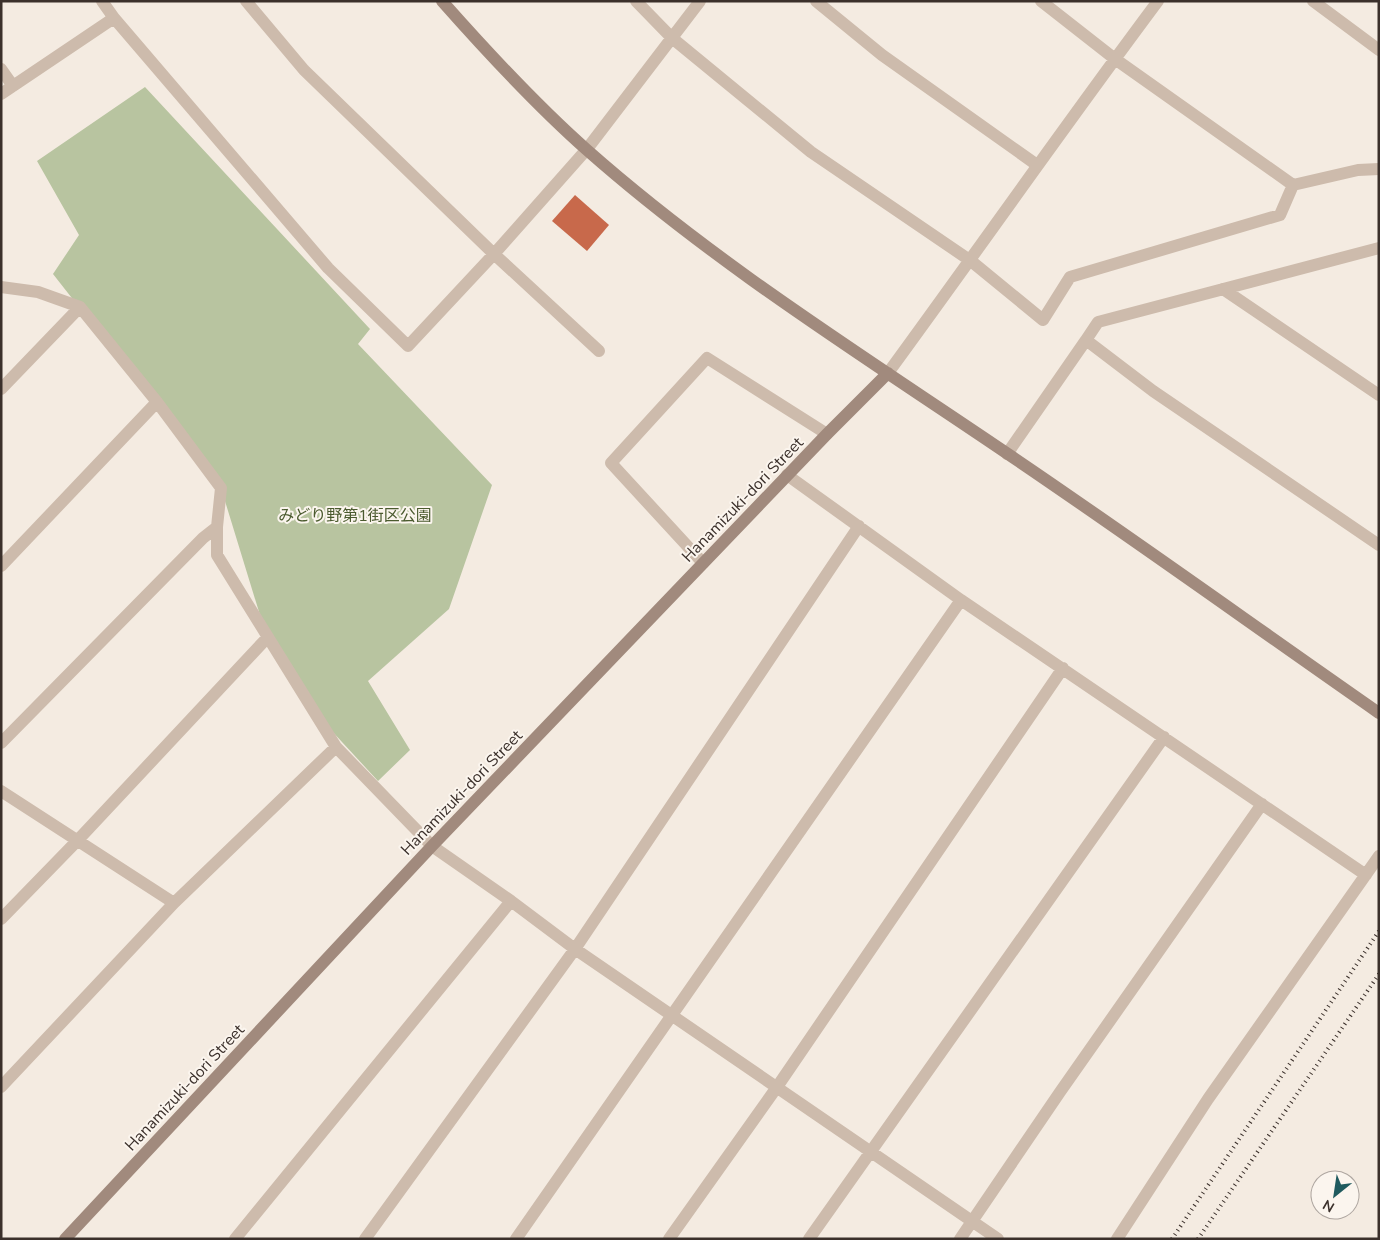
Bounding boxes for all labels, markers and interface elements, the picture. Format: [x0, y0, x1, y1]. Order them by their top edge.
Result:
street label: Hanamizuki-dori Street [677, 432, 809, 567]
park label: みどり野第1街区公園 [278, 505, 432, 527]
street label: Hanamizuki-dori Street [396, 725, 528, 860]
street label: Hanamizuki-dori Street [120, 1019, 250, 1156]
north arrow [1310, 1170, 1360, 1220]
text: N [1319, 1195, 1338, 1217]

